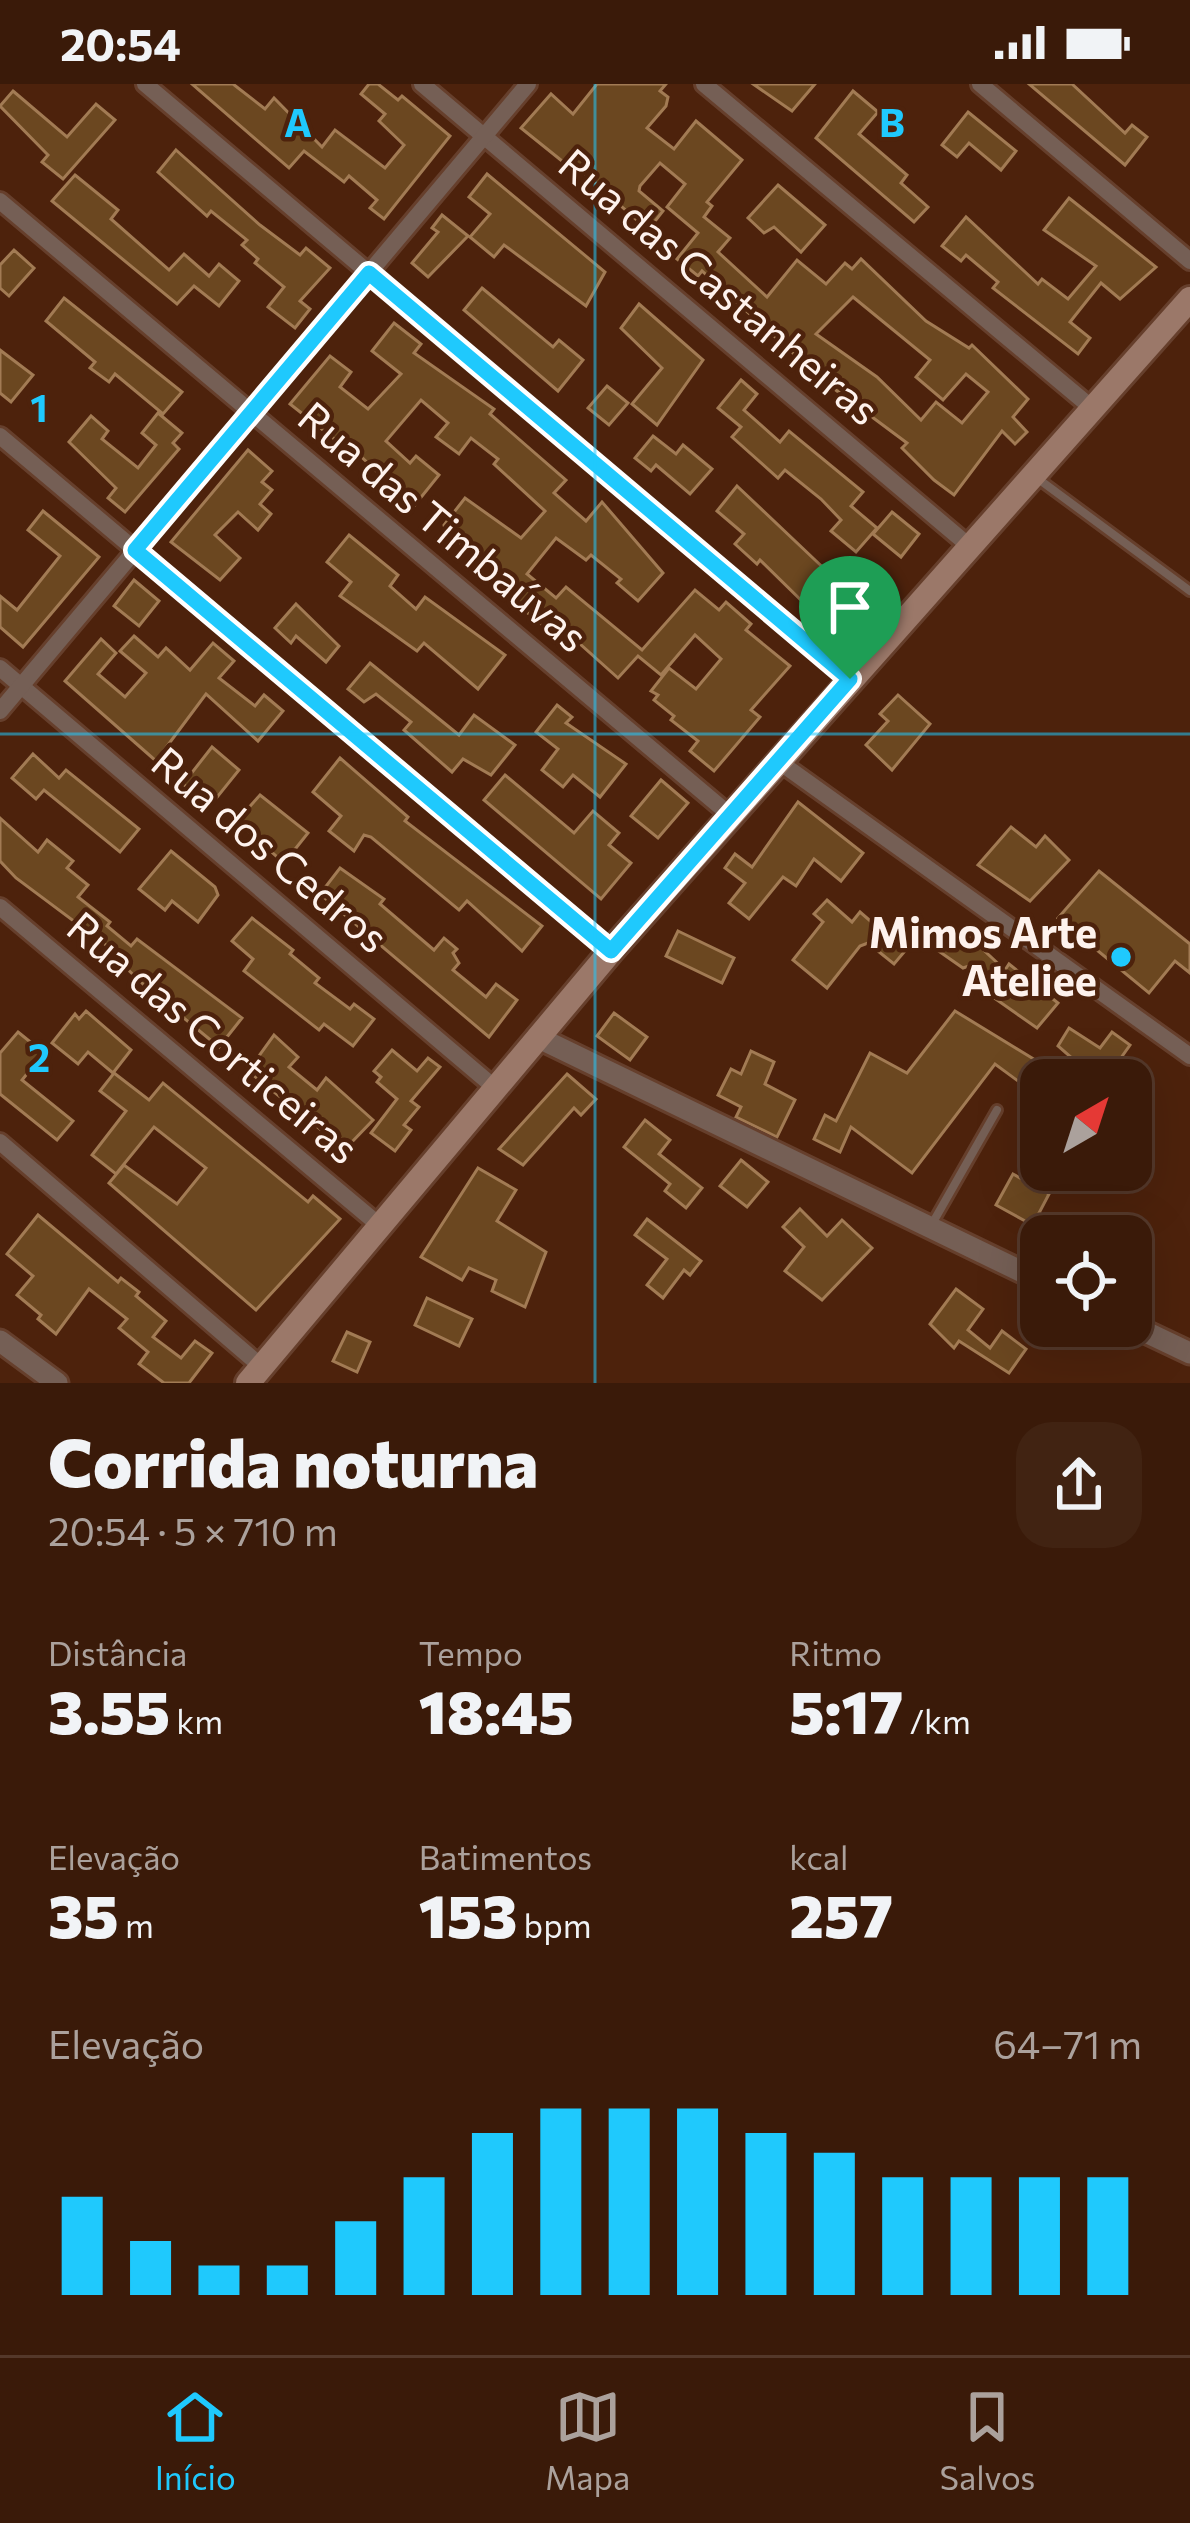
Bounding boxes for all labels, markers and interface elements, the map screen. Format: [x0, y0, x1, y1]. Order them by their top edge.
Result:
text: 20:54 [60, 15, 181, 70]
text: A [284, 97, 312, 145]
text: B [879, 97, 905, 145]
street label: Rua das Castanheiras [550, 136, 891, 435]
text: 1 [30, 382, 48, 430]
street label: Rua das Timbaúvas [289, 389, 599, 662]
pin [799, 556, 901, 679]
icon: arrive [817, 574, 883, 640]
street label: Rua dos Cedros [143, 735, 400, 962]
street label: Rua das Corticeiras [58, 899, 371, 1174]
place label: Mimos Arte Ateliee [869, 905, 1097, 1005]
marker: Mimos Arte Ateliee [1108, 944, 1134, 970]
text: 2 [28, 1032, 50, 1080]
north arrow [1020, 1059, 1152, 1191]
map controls [1020, 1059, 1152, 1347]
button: locate [1020, 1215, 1152, 1347]
text: Corrida noturna [48, 1420, 538, 1501]
button: share [1016, 1422, 1142, 1548]
text: 20:54 · 5 × 710 m [48, 1506, 338, 1554]
text: Distância [48, 1632, 187, 1673]
text: Tempo [419, 1632, 523, 1673]
text: Ritmo [789, 1632, 882, 1673]
text: 3.55 [48, 1673, 170, 1746]
text: 18:45 [419, 1673, 574, 1746]
text: 5:17 [789, 1673, 903, 1746]
text: km [170, 1700, 223, 1741]
text: /km [903, 1700, 971, 1741]
text: Elevação [48, 1836, 180, 1877]
text: Batimentos [419, 1836, 592, 1877]
text: kcal [789, 1836, 848, 1877]
text: 35 [48, 1877, 119, 1950]
text: 153 [419, 1877, 517, 1950]
text: 257 [789, 1877, 893, 1950]
text: m [119, 1904, 154, 1945]
text: bpm [517, 1904, 591, 1945]
text: Elevação [48, 2019, 204, 2067]
text: 64–71 m [993, 2019, 1142, 2067]
tab: Início [155, 2384, 236, 2497]
tab: Mapa [545, 2384, 630, 2497]
tab: Salvos [940, 2384, 1035, 2497]

